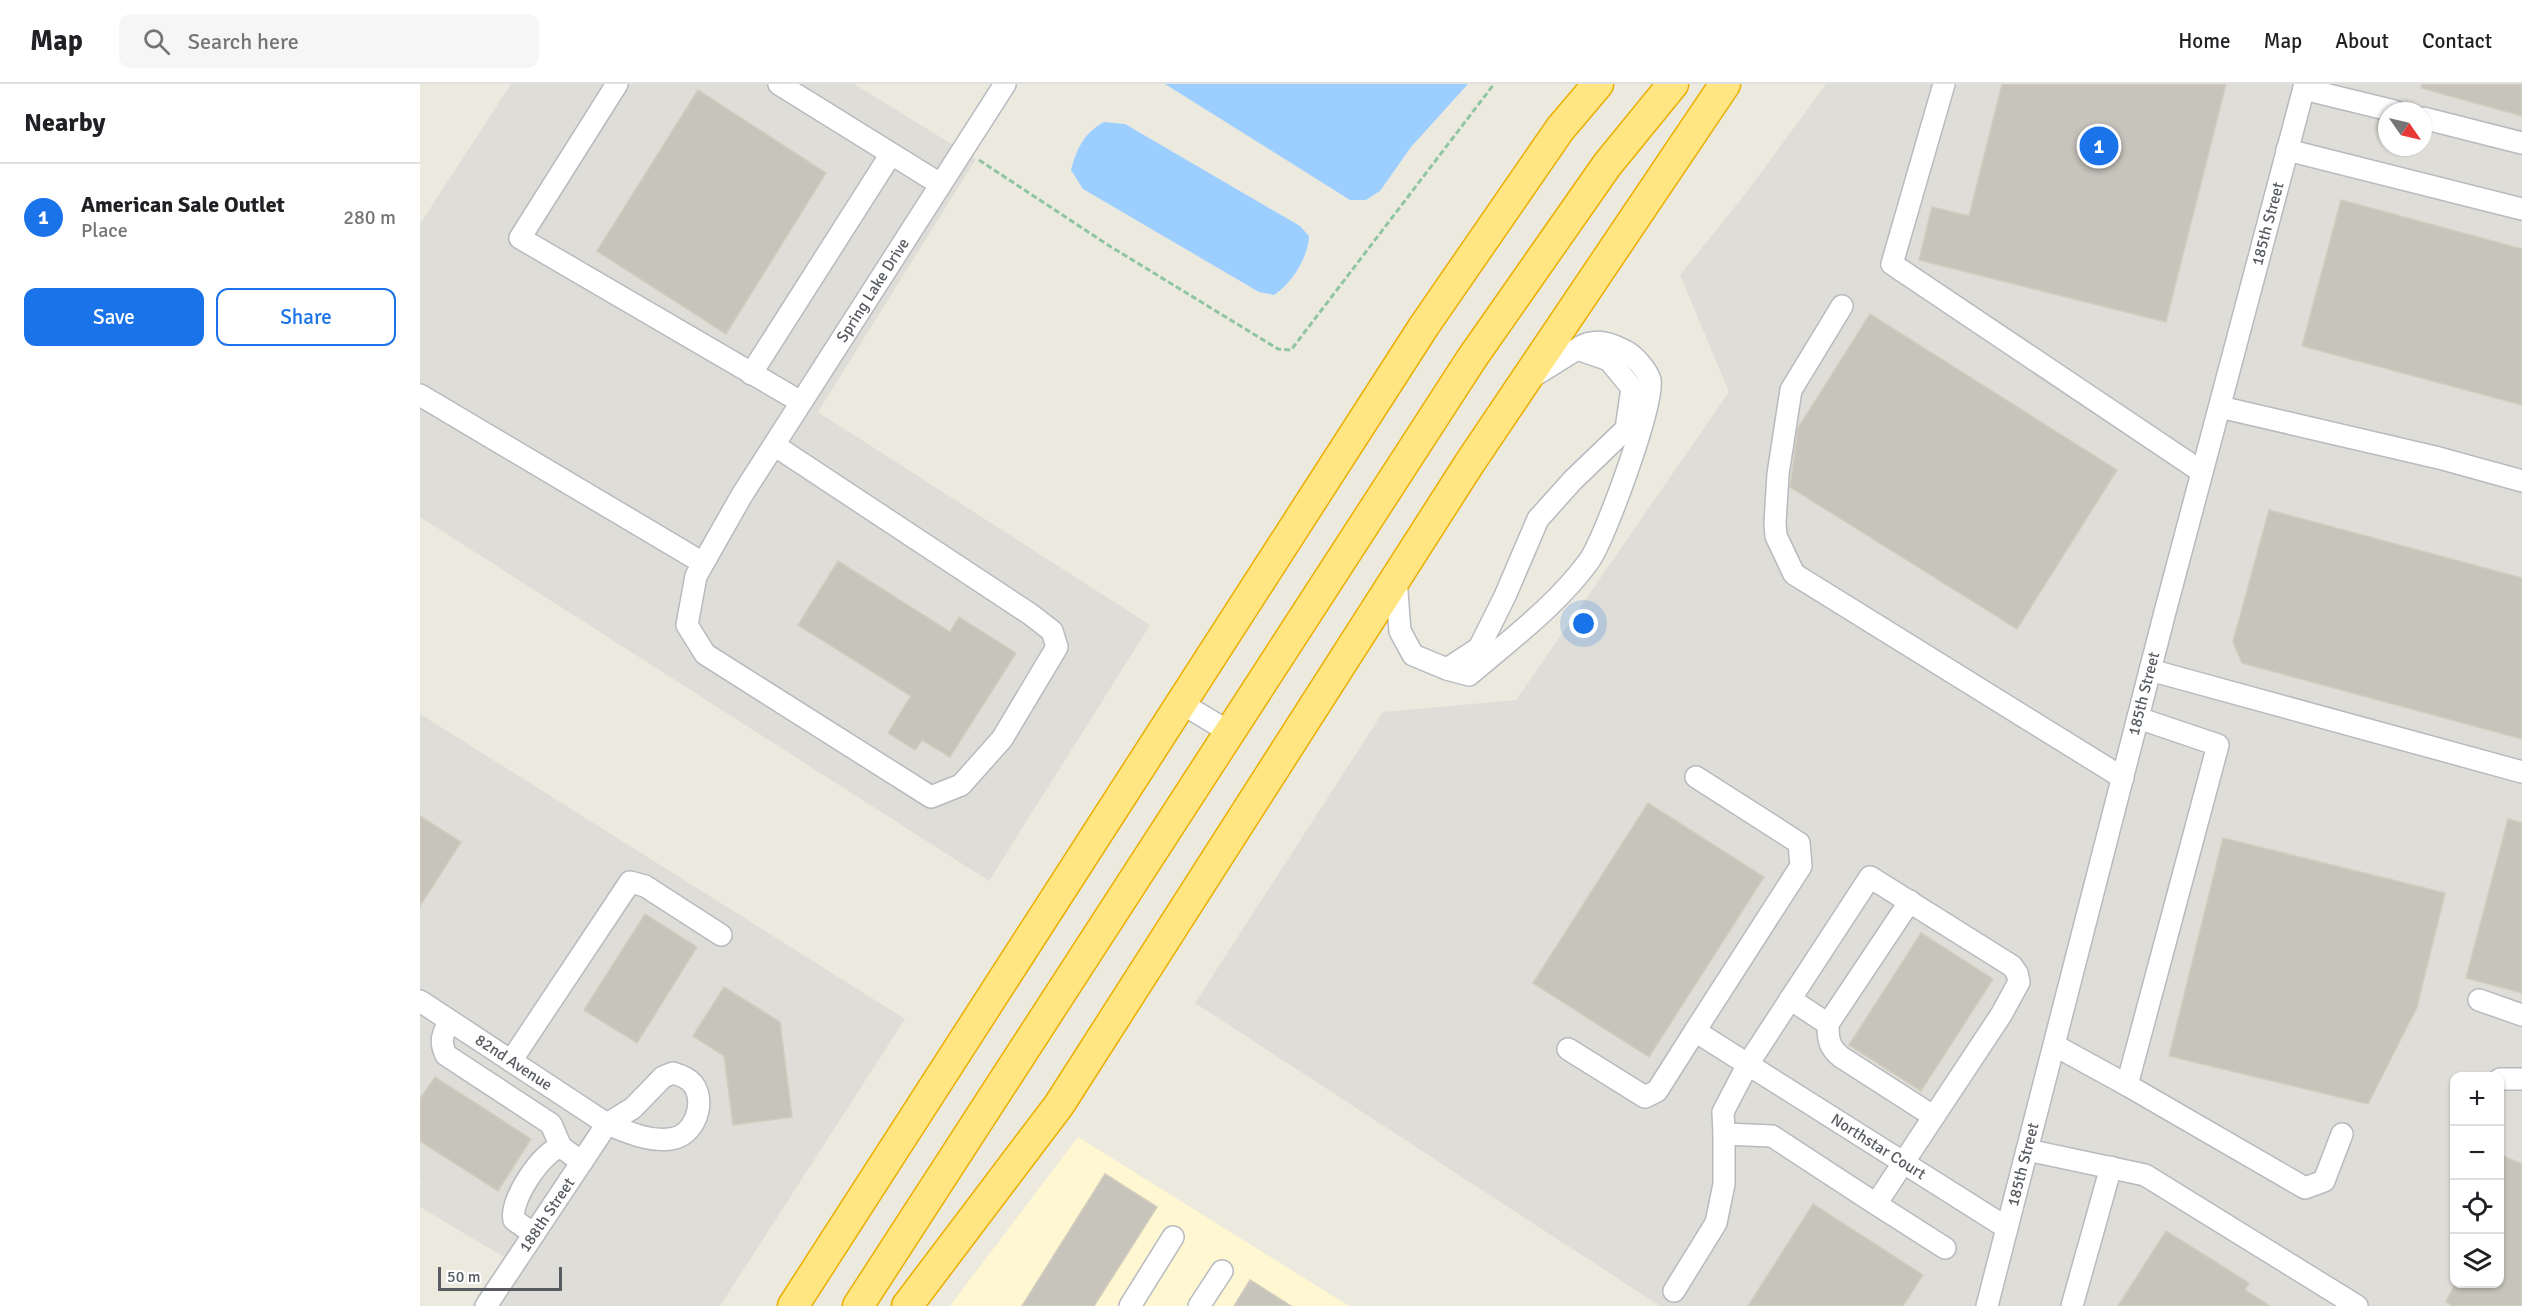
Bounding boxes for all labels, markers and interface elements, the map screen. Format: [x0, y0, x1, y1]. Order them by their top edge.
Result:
search box [119, 14, 539, 68]
text: Map [30, 24, 83, 58]
icon: search [140, 25, 173, 58]
text: Search here [188, 28, 299, 55]
text: Home [2178, 28, 2231, 54]
text: Map [2264, 28, 2302, 54]
text: About [2335, 28, 2389, 54]
text: Contact [2422, 28, 2492, 54]
north arrow [2378, 102, 2432, 156]
text: Nearby [24, 107, 105, 139]
pin: 1 [2080, 124, 2118, 168]
street label: 185th Street [2247, 180, 2289, 268]
text: American Sale Outlet [81, 191, 285, 218]
text: 1 [38, 205, 49, 230]
text: 280 m [343, 205, 396, 230]
text: Place [81, 218, 128, 243]
street label: Spring Lake Drive [832, 234, 914, 346]
button: Save [24, 288, 204, 346]
button: Share [216, 288, 396, 346]
your location [1569, 609, 1598, 638]
street label: 185th Street [2124, 650, 2164, 738]
street label: 82nd Avenue [471, 1030, 556, 1095]
map controls [2450, 1072, 2504, 1288]
button: + [2450, 1072, 2504, 1126]
street label: Northstar Court [1827, 1109, 1930, 1184]
street label: 185th Street [2003, 1120, 2044, 1208]
button: − [2450, 1126, 2504, 1180]
street label: 188th Street [515, 1174, 579, 1256]
button: locate [2450, 1180, 2504, 1234]
button: layers [2450, 1234, 2504, 1288]
scale bar [438, 1264, 562, 1292]
text: 50 m [447, 1267, 481, 1287]

